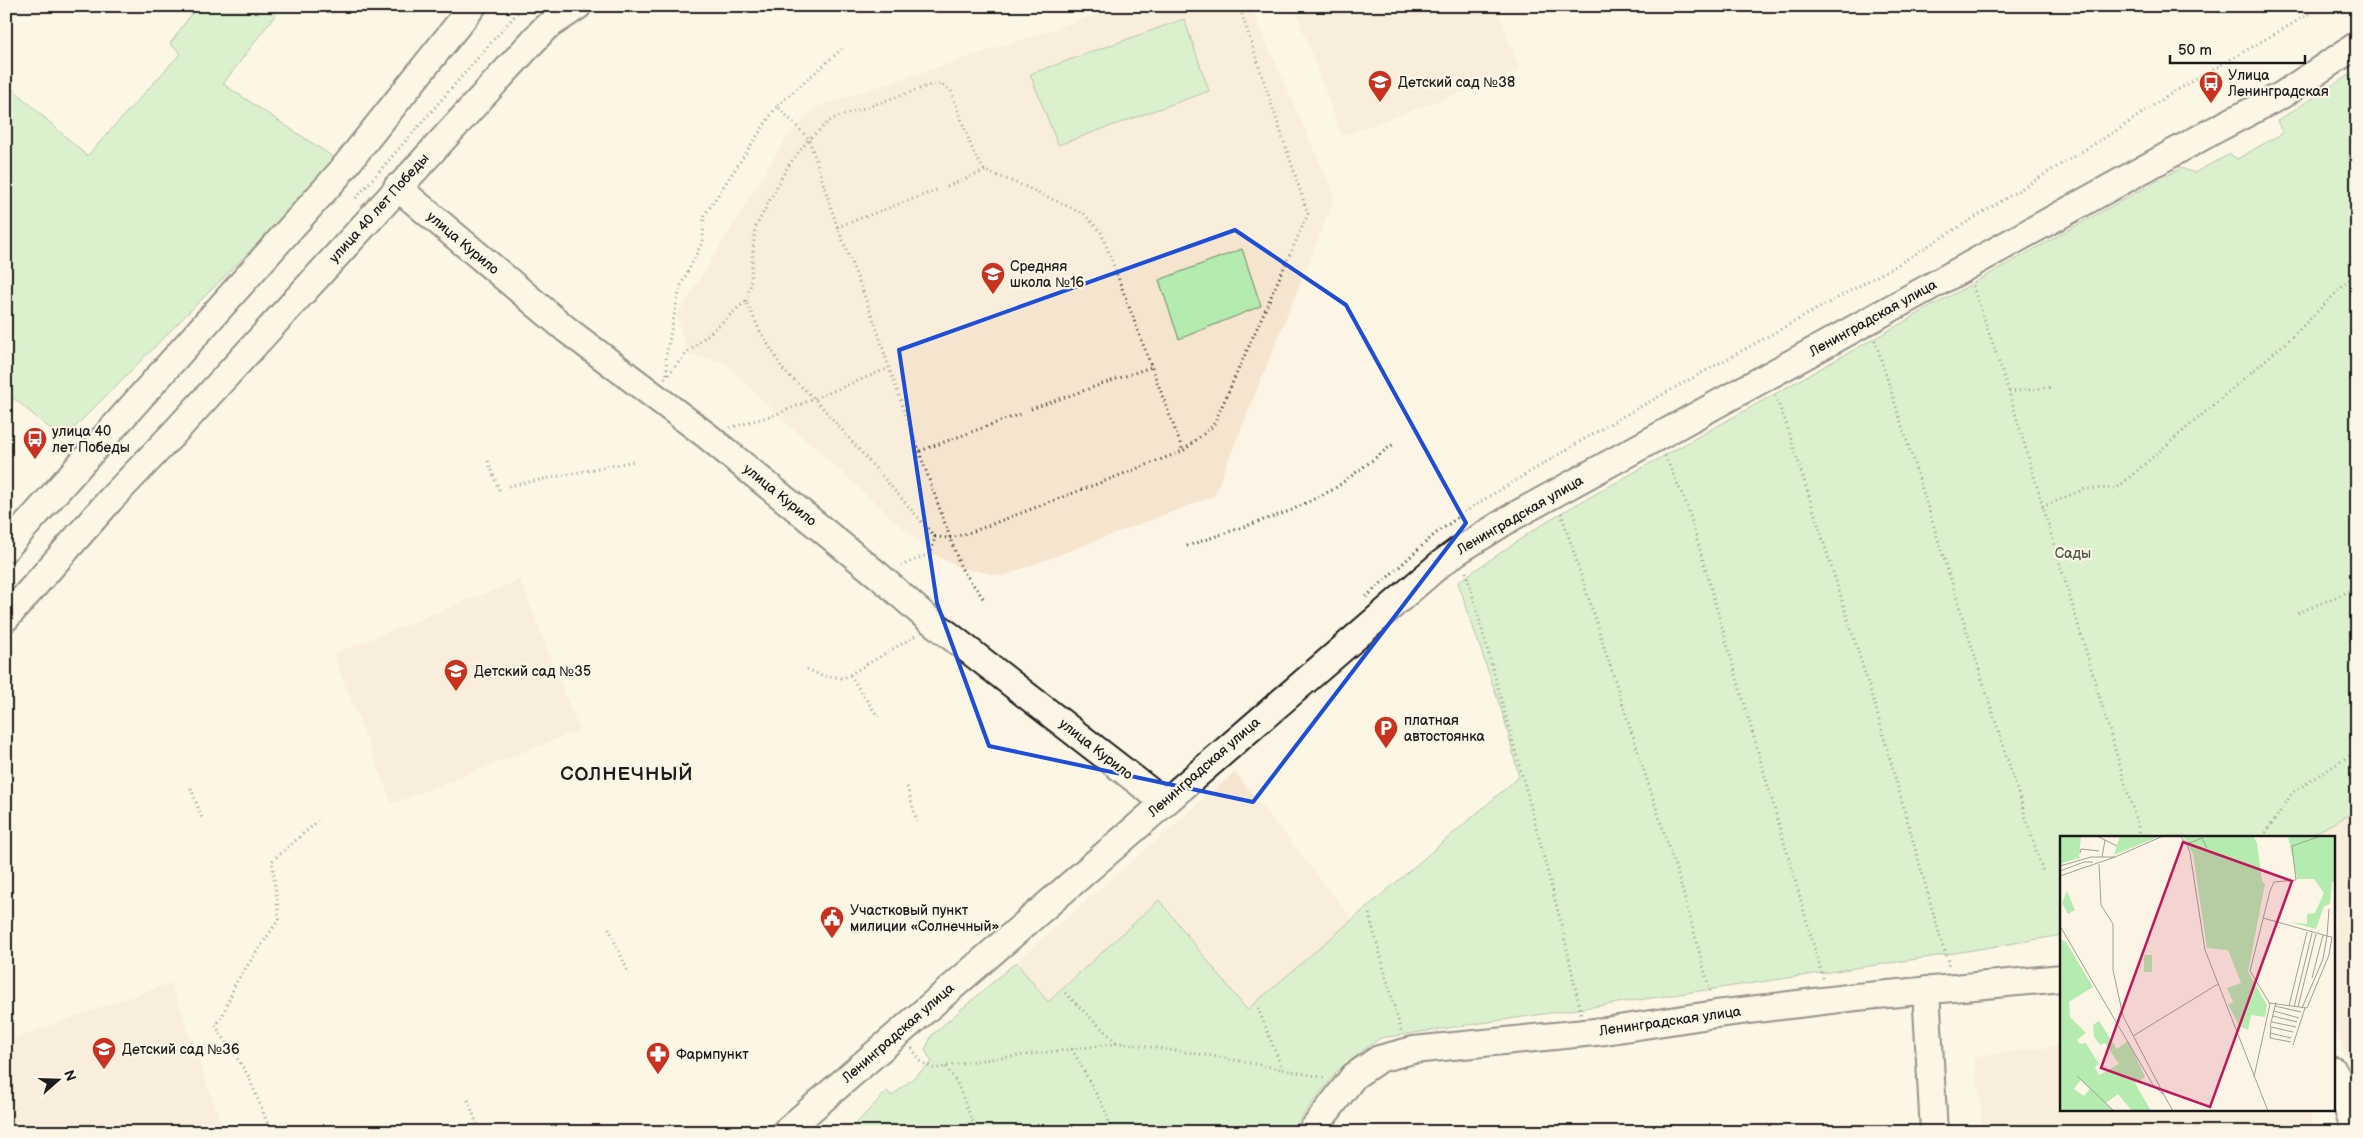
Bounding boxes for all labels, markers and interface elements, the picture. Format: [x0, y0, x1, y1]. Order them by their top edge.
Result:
scale bar [2170, 32, 2306, 64]
text: 50 m [2178, 41, 2212, 60]
place label: Улица Ленинградская [2227, 67, 2329, 100]
school or university icon: Детский сад №38 [1367, 69, 1393, 103]
bus stop icon: Улица Ленинградская [2198, 70, 2224, 104]
place label: Детский сад №38 [1398, 74, 1515, 91]
street label: улица 40 лет Победы [326, 150, 432, 266]
street label: улица Курило [423, 208, 503, 278]
place label: Средняя школа №16 [1010, 258, 1085, 291]
school or university icon: Средняя школа №16 [980, 261, 1006, 295]
street label: Ленинградская улица [1805, 276, 1940, 361]
place label: улица 40 лет Победы [52, 423, 130, 456]
bus stop icon: улица 40 лет Победы [22, 426, 48, 460]
street label: улица Курило [740, 460, 820, 530]
street label: Ленинградская улица [1453, 471, 1587, 559]
park label: Сады [2055, 545, 2091, 562]
school or university icon: Детский сад №35 [443, 658, 469, 692]
place label: Детский сад №35 [474, 663, 591, 680]
place label: платная автостоянка [1404, 712, 1485, 745]
street label: Ленинградская улица [1144, 713, 1264, 821]
street label: улица Курило [1056, 715, 1136, 783]
parking icon: платная автостоянка [1373, 715, 1399, 749]
district label: СОЛНЕЧНЫЙ [560, 762, 694, 786]
inset map [2060, 836, 2336, 1110]
place label: Участковый пункт милиции «Солнечный» [850, 902, 999, 935]
public building icon: Участковый пункт милиции «Солнечный» [819, 905, 845, 939]
street label: Ленинградская улица [838, 979, 958, 1087]
street label: Ленинградская улица [1597, 1003, 1743, 1040]
school or university icon: Детский сад №36 [91, 1036, 117, 1070]
place label: Детский сад №36 [122, 1041, 240, 1058]
pharmacy icon: Фармпункт [645, 1041, 671, 1075]
place label: Фармпункт [676, 1046, 749, 1063]
north arrow [32, 1056, 82, 1106]
text: N [60, 1068, 80, 1084]

